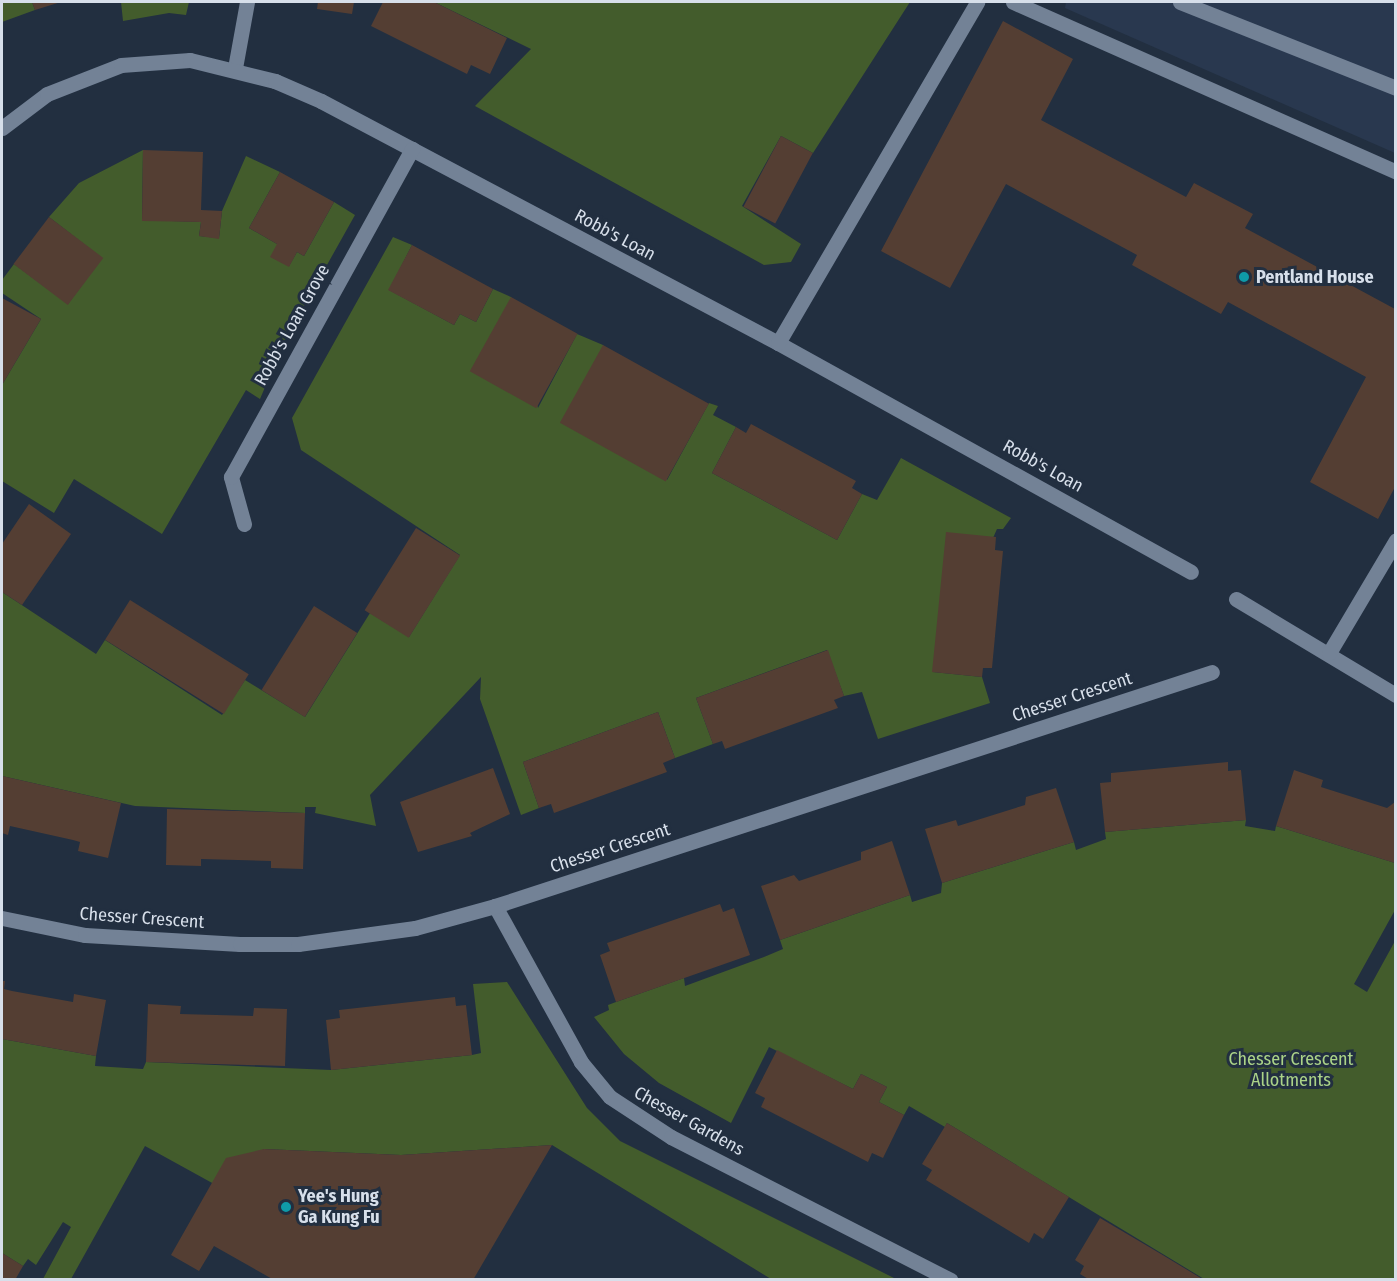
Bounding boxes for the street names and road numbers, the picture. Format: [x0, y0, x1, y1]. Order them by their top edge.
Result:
street label: Robb's Loan [571, 205, 659, 265]
street label: Robb's Loan Grove [250, 261, 334, 389]
street label: Robb's Loan [999, 435, 1087, 497]
street label: Chesser Crescent [1009, 667, 1135, 727]
street label: Chesser Crescent [547, 818, 673, 878]
street label: Chesser Crescent [79, 903, 205, 933]
street label: Chesser Gardens [630, 1082, 748, 1160]

